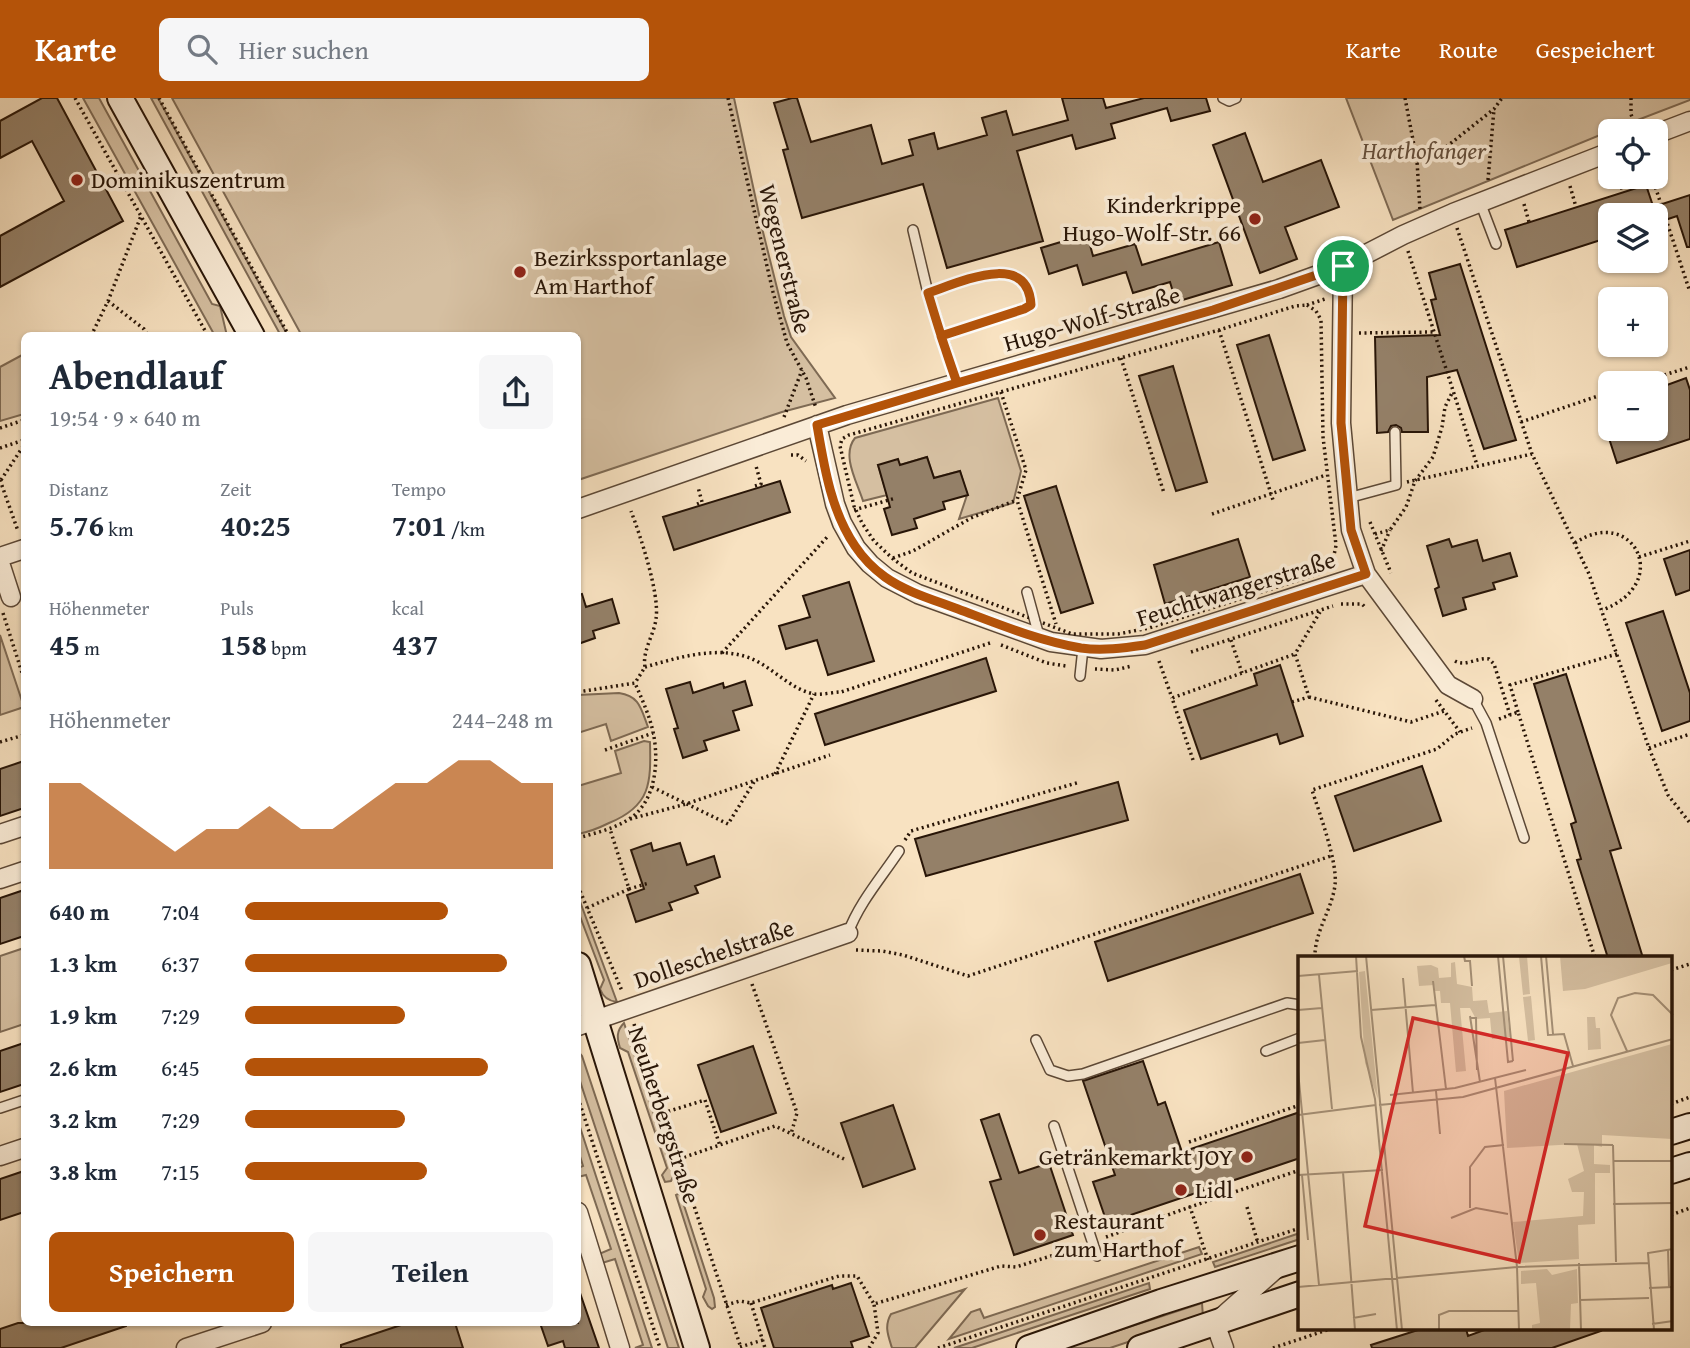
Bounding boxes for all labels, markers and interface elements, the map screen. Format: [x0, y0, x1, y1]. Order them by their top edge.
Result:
search box [159, 18, 649, 81]
text: Karte [35, 25, 117, 73]
icon: search [183, 30, 221, 68]
text: Hier suchen [239, 30, 369, 69]
text: Karte [1346, 32, 1401, 67]
text: Route [1439, 32, 1498, 67]
text: Gespeichert [1536, 32, 1655, 67]
map controls [1598, 119, 1668, 441]
button: locate [1598, 119, 1668, 189]
park label: Harthofanger [1361, 133, 1487, 168]
place label: Dominikuszentrum [91, 162, 286, 197]
marker: Dominikuszentrum [69, 172, 85, 188]
street label: Wegenerstraße [750, 180, 821, 337]
place label: Kinderkrippe Hugo-Wolf-Str. 66 [1063, 187, 1241, 250]
button: layers [1598, 203, 1668, 273]
marker: Kinderkrippe Hugo-Wolf-Str. 66 [1247, 211, 1263, 227]
pin [1313, 236, 1373, 296]
place label: Bezirkssportanlage Am Harthof [534, 240, 727, 303]
icon: arrive [1324, 247, 1362, 285]
marker: Bezirkssportanlage Am Harthof [512, 264, 528, 280]
street label: Hugo-Wolf-Straße [999, 277, 1184, 360]
button: + [1598, 287, 1668, 357]
text: Abendlauf [49, 347, 223, 403]
button: share [479, 355, 553, 429]
button: − [1598, 371, 1668, 441]
text: 19:54 · 9 × 640 m [49, 401, 201, 434]
text: Distanz [49, 475, 108, 503]
text: Zeit [220, 475, 251, 503]
text: Tempo [392, 475, 446, 503]
text: 5.76 [49, 503, 104, 547]
text: 40:25 [220, 503, 291, 547]
text: 7:01 [392, 503, 447, 547]
text: km [104, 515, 133, 543]
text: /km [447, 515, 485, 543]
street label: Feuchtwangerstraße [1132, 542, 1340, 635]
text: Höhenmeter [49, 594, 149, 622]
text: Puls [220, 594, 254, 622]
text: kcal [392, 594, 424, 622]
text: 45 [49, 622, 80, 666]
text: 158 [220, 622, 267, 666]
text: 437 [392, 622, 438, 666]
text: m [80, 634, 100, 662]
text: bpm [267, 634, 307, 662]
text: Höhenmeter [49, 703, 171, 736]
text: 244–248 m [452, 703, 553, 736]
text: 640 m [49, 895, 110, 928]
text: 7:04 [161, 895, 200, 928]
street label: Dolleschelstraße [629, 910, 799, 997]
text: 1.3 km [49, 947, 117, 980]
text: 6:37 [161, 947, 200, 980]
inset map [1298, 956, 1672, 1330]
text: 1.9 km [49, 999, 117, 1032]
text: 7:29 [161, 999, 200, 1032]
street label: Neuherbergstraße [619, 1022, 710, 1208]
text: 2.6 km [49, 1051, 117, 1084]
text: 6:45 [161, 1051, 200, 1084]
text: 3.2 km [49, 1103, 117, 1136]
text: 7:29 [161, 1103, 200, 1136]
place label: Getränkemarkt JOY [1039, 1139, 1233, 1174]
marker: Getränkemarkt JOY [1239, 1149, 1255, 1165]
text: 3.8 km [49, 1155, 117, 1188]
text: 7:15 [161, 1155, 200, 1188]
place label: Lidl [1195, 1172, 1233, 1207]
marker: Lidl [1173, 1182, 1189, 1198]
place label: Restaurant zum Harthof [1054, 1203, 1184, 1266]
marker: Restaurant zum Harthof [1032, 1227, 1048, 1243]
button: Speichern [49, 1232, 294, 1312]
button: Teilen [308, 1232, 553, 1312]

